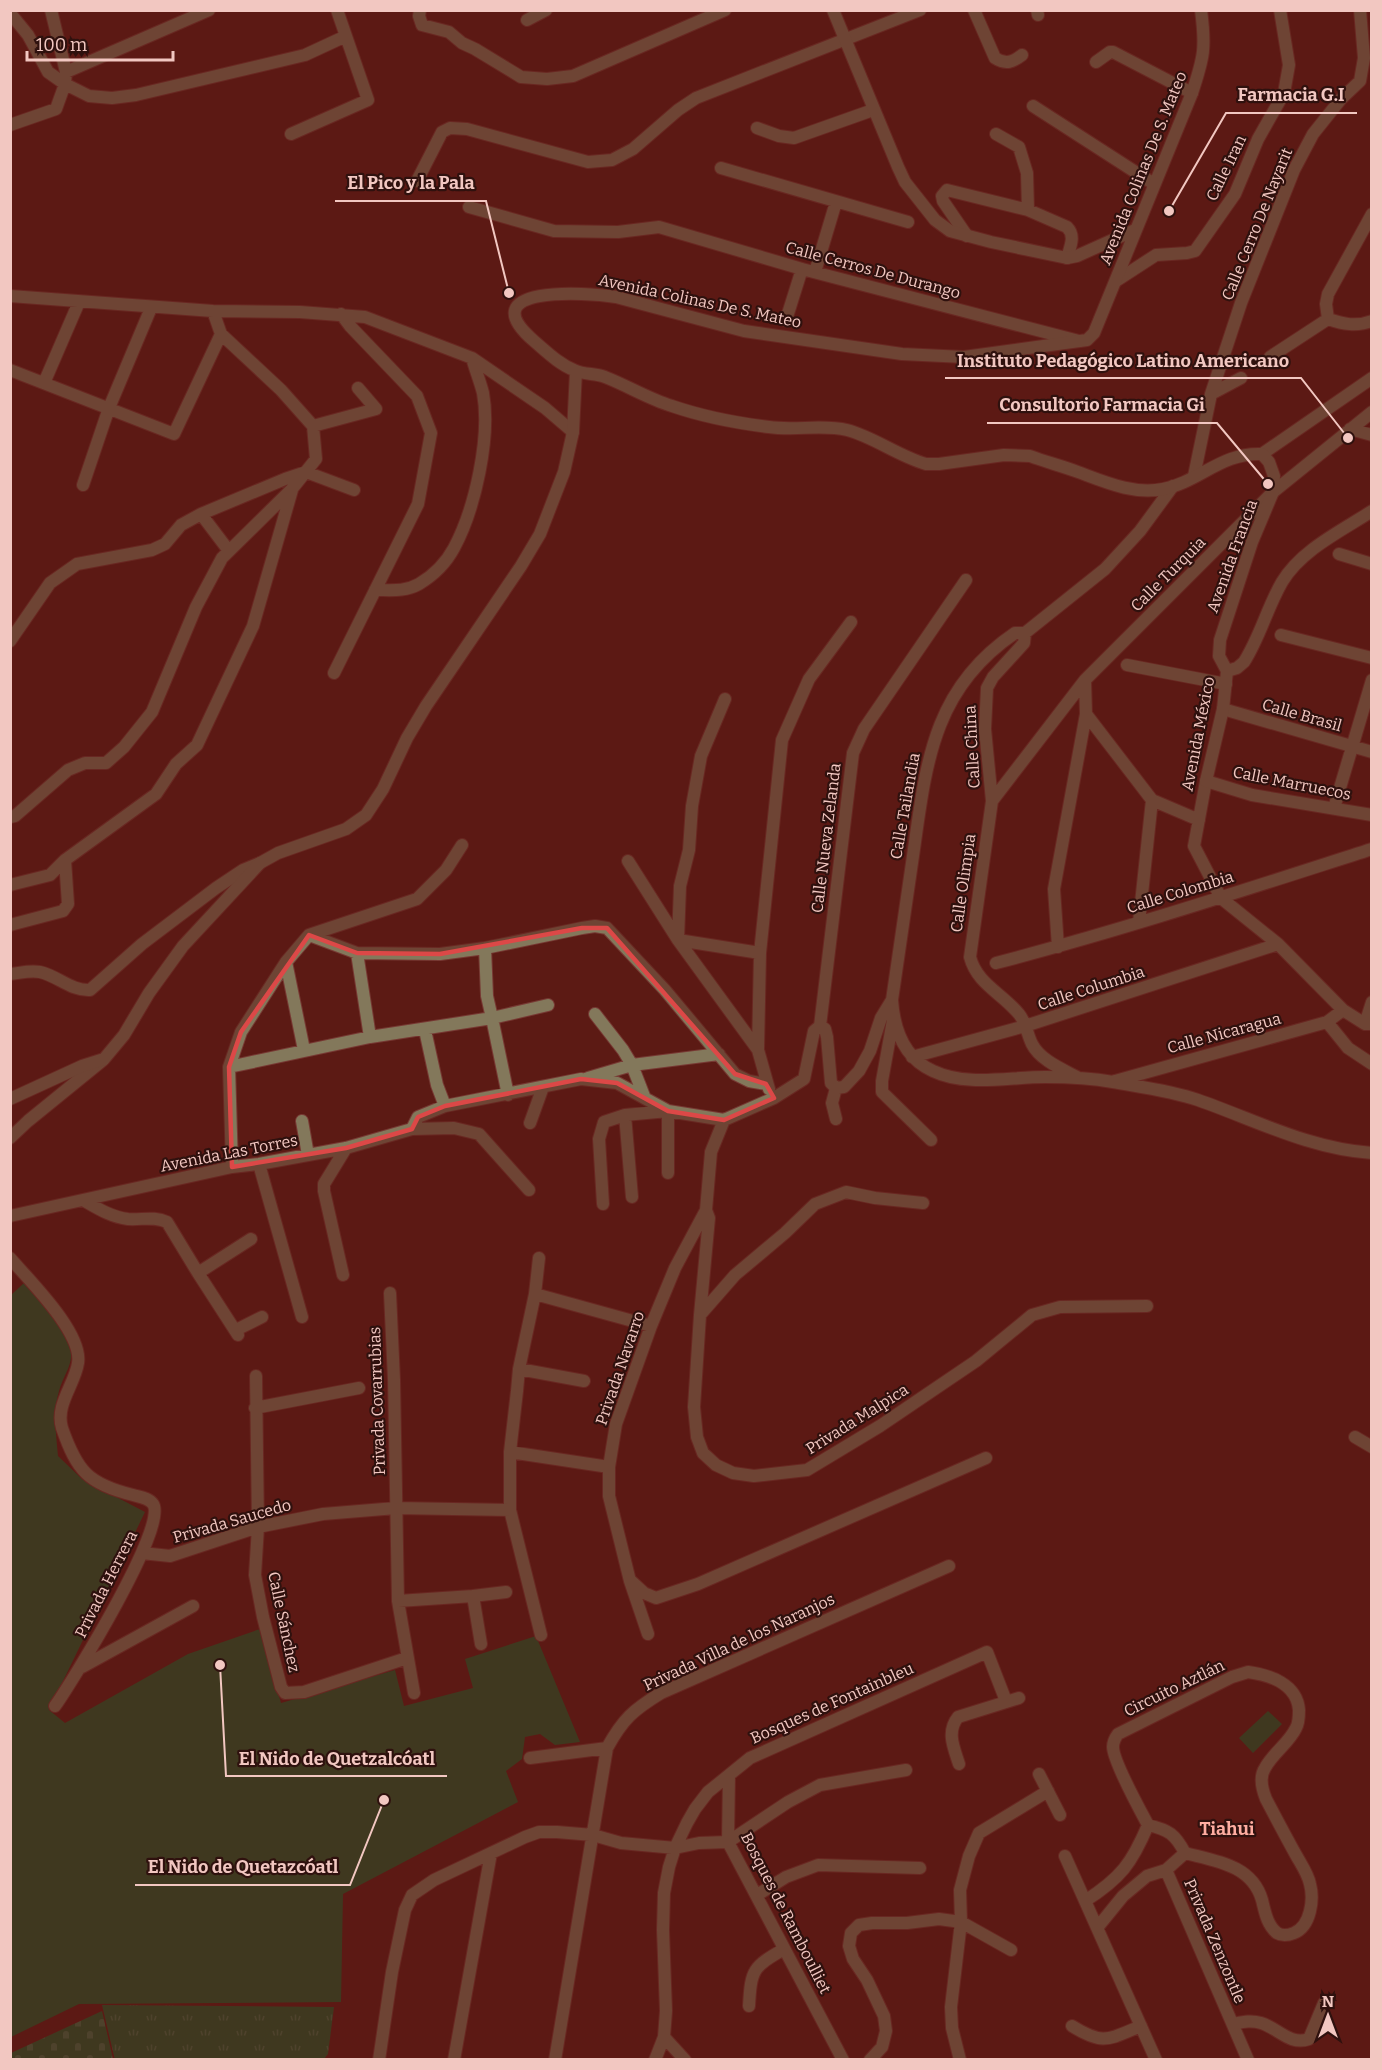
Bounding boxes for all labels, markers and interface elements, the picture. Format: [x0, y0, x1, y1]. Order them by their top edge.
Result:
scale bar [27, 24, 172, 62]
text: 100 m [36, 34, 87, 56]
street label: Avenida Colinas De S. Mateo [1095, 68, 1191, 268]
callout: Farmacia G.I [1226, 77, 1357, 113]
text: Farmacia G.I [1238, 84, 1344, 106]
street label: Calle Iran [1202, 132, 1250, 204]
street label: Calle Cerro De Nayarit [1218, 145, 1296, 303]
callout: El Pico y la Pala [335, 165, 486, 201]
text: El Pico y la Pala [347, 172, 475, 194]
street label: Calle Cerros De Durango [784, 238, 962, 302]
street label: Avenida Colinas De S. Mateo [597, 270, 803, 332]
callout: Instituto Pedagógico Latino Americano [945, 342, 1301, 378]
text: Instituto Pedagógico Latino Americano [957, 350, 1289, 372]
callout: Consultorio Farmacia Gi [987, 387, 1217, 423]
text: Consultorio Farmacia Gi [999, 394, 1205, 416]
street label: Avenida Francia [1203, 497, 1261, 615]
street label: Calle Turquia [1127, 532, 1210, 615]
street label: Avenida México [1178, 675, 1218, 793]
street label: Calle Brasil [1260, 695, 1345, 736]
street label: Calle China [960, 705, 984, 789]
street label: Calle Tailandia [886, 751, 924, 861]
street label: Calle Nueva Zelanda [807, 762, 845, 914]
street label: Calle Marruecos [1231, 762, 1353, 804]
street label: Calle Olimpia [947, 832, 979, 933]
street label: Calle Colombia [1124, 867, 1236, 917]
street label: Calle Columbia [1035, 962, 1147, 1014]
street label: Calle Nicaragua [1165, 1009, 1283, 1057]
street label: Avenida Las Torres [159, 1130, 299, 1176]
street label: Privada Navarro [592, 1309, 648, 1427]
street label: Privada Covarrubias [365, 1326, 389, 1476]
street label: Privada Malpica [802, 1380, 912, 1458]
street label: Privada Saucedo [171, 1495, 293, 1547]
street label: Privada Herrera [71, 1527, 141, 1641]
street label: Calle Sánchez [264, 1570, 304, 1674]
street label: Privada Villa de los Naranjos [640, 1589, 838, 1695]
street label: Circuito Aztlán [1121, 1655, 1227, 1721]
street label: Bosques de Fontainbleu [747, 1658, 917, 1748]
callout: El Nido de Quetzalcóatl [226, 1740, 447, 1776]
text: El Nido de Quetzalcóatl [239, 1748, 436, 1770]
district label: Tiahui [1199, 1818, 1255, 1840]
street label: Bosques de Ramboulliet [737, 1829, 835, 1997]
callout: El Nido de Quetazcóatl [135, 1849, 350, 1885]
text: El Nido de Quetazcóatl [148, 1856, 339, 1878]
street label: Privada Zenzontle [1180, 1876, 1250, 2006]
north arrow [1298, 1986, 1358, 2046]
text: N [1322, 1992, 1334, 2011]

